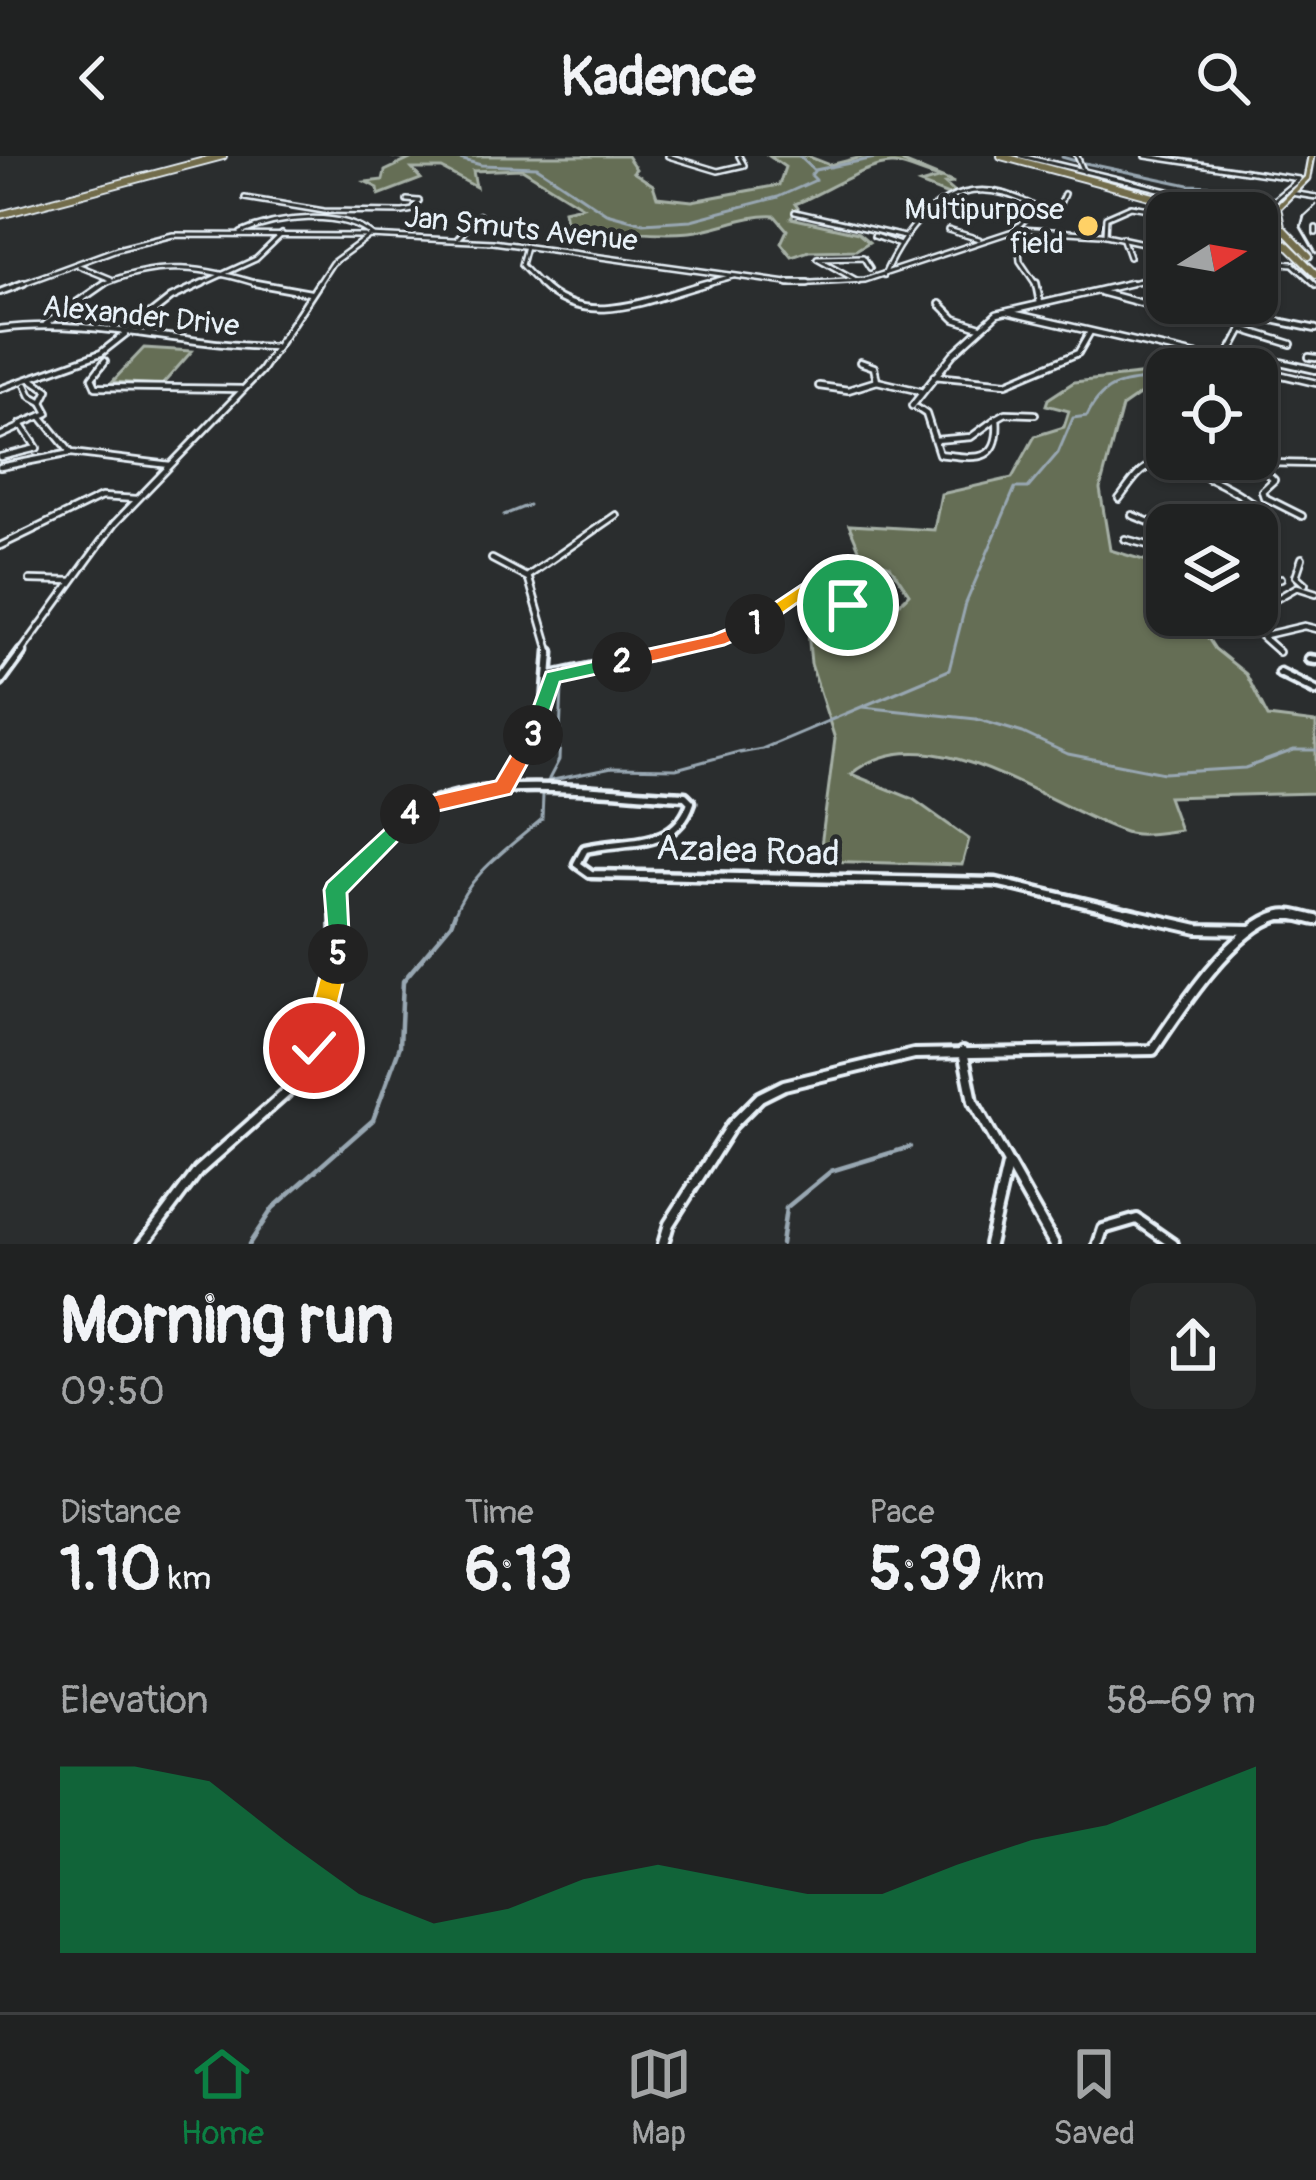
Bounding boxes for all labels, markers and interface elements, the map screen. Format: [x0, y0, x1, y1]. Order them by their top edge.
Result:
text: Kadence [561, 44, 755, 112]
icon: back [60, 45, 126, 111]
icon: search [1190, 45, 1256, 111]
place label: Multipurpose field [904, 191, 1064, 262]
north arrow [1146, 192, 1278, 324]
map controls [1146, 192, 1278, 636]
street label: Jan Smuts Avenue [403, 198, 640, 260]
marker: Multipurpose field [1075, 213, 1101, 239]
street label: Alexander Drive [41, 287, 241, 345]
button: locate [1146, 348, 1278, 480]
button: layers [1146, 504, 1278, 636]
pin [797, 554, 899, 656]
icon: arrive [815, 572, 881, 638]
pin: 1 [725, 594, 785, 654]
text: 1 [749, 603, 761, 644]
pin: 2 [592, 632, 652, 692]
text: 2 [613, 641, 631, 682]
pin: 3 [503, 705, 563, 765]
text: 3 [524, 714, 542, 755]
pin: 4 [380, 784, 440, 844]
text: 4 [400, 793, 420, 834]
street label: Azalea Road [655, 825, 841, 877]
pin: 5 [308, 924, 368, 984]
text: 5 [329, 933, 347, 974]
pin [263, 997, 365, 1099]
icon: check [281, 1015, 347, 1081]
text: Morning run [60, 1280, 394, 1363]
button: share [1130, 1283, 1256, 1409]
text: 09:50 [60, 1367, 165, 1416]
text: Distance [60, 1492, 181, 1533]
text: Time [465, 1492, 534, 1533]
text: Pace [869, 1492, 935, 1533]
text: 1.10 [60, 1533, 161, 1608]
text: 6:13 [465, 1533, 573, 1608]
text: 5:39 [869, 1533, 982, 1608]
text: km [161, 1558, 211, 1599]
text: /km [982, 1558, 1044, 1599]
text: Elevation [60, 1676, 209, 1725]
text: 58–69 m [1106, 1676, 1256, 1725]
tab: Home [181, 2041, 264, 2154]
tab: Map [626, 2041, 692, 2154]
tab: Saved [1053, 2041, 1135, 2154]

